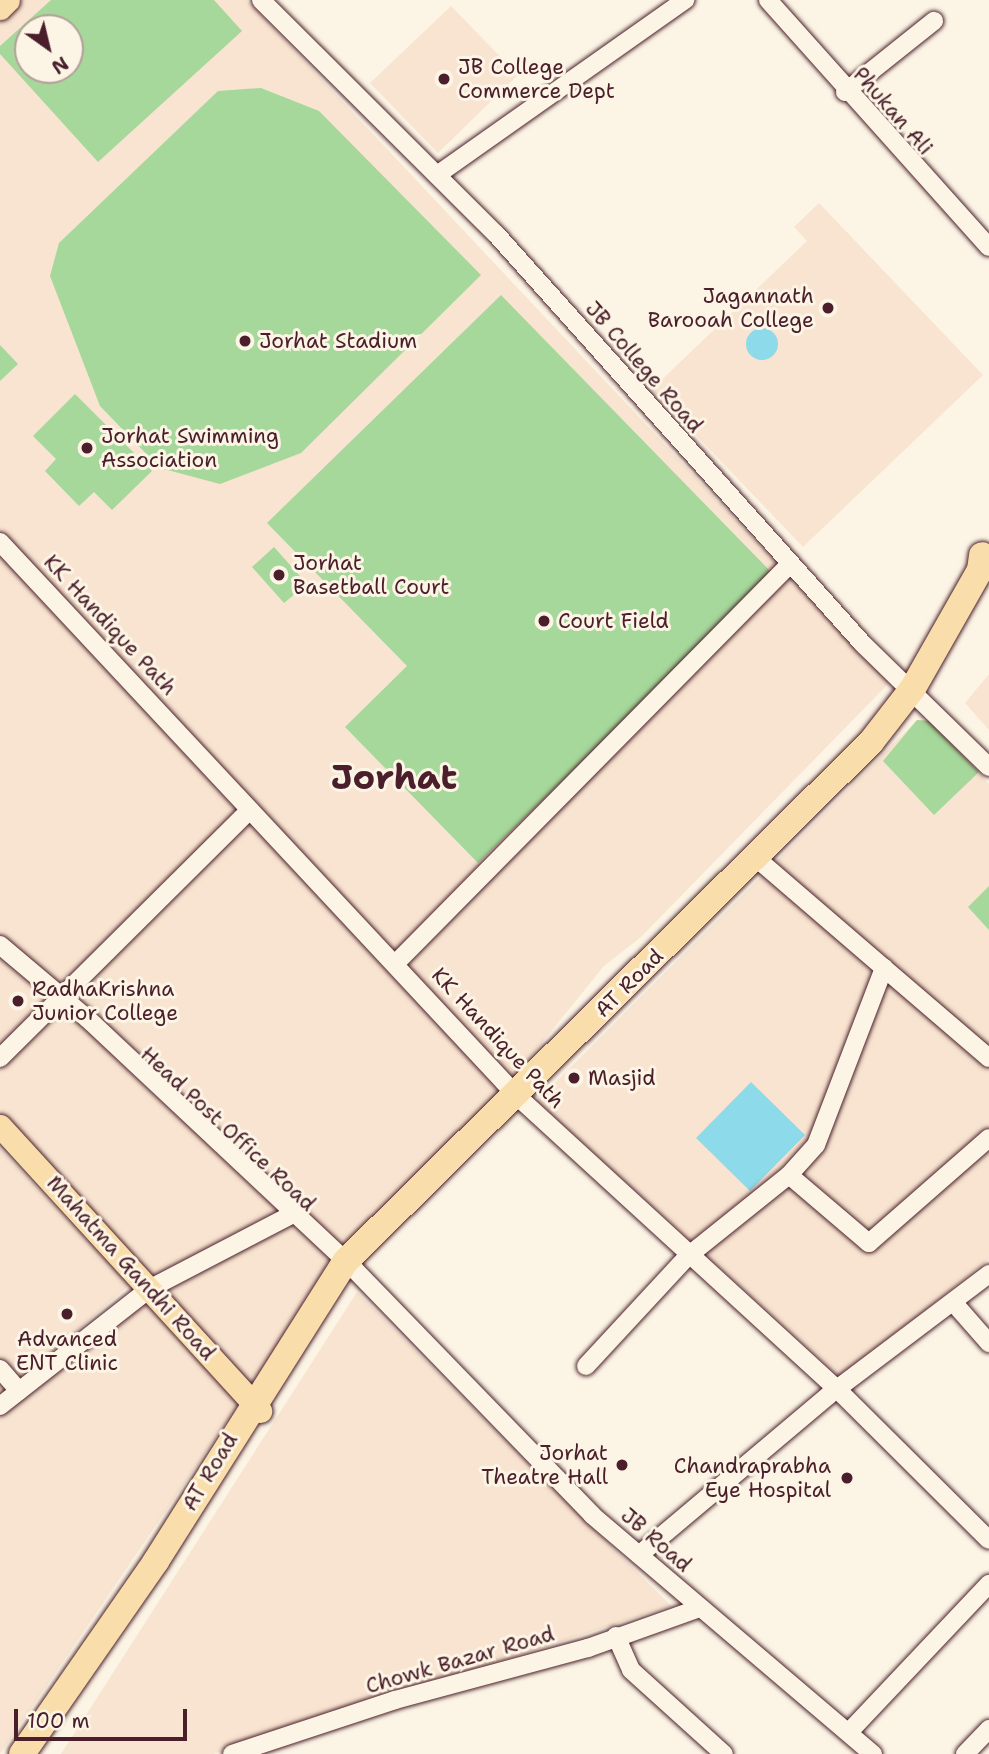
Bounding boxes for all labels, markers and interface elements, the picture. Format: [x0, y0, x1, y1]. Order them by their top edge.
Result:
north arrow [14, 14, 84, 84]
text: N [47, 51, 73, 80]
place label: JB College Commerce Dept [458, 54, 615, 104]
street label: Phukan Ali [848, 62, 938, 160]
marker: JB College Commerce Dept [436, 71, 452, 87]
place label: Jagannath Barooah College [648, 283, 814, 333]
street label: JB College Road [580, 296, 708, 438]
marker: Jagannath Barooah College [820, 300, 836, 316]
place label: Jorhat Stadium [259, 328, 417, 354]
marker: Jorhat Stadium [237, 333, 253, 349]
place label: Jorhat Swimming Association [101, 423, 279, 473]
marker: Jorhat Swimming Association [79, 440, 95, 456]
street label: KK Handique Path [38, 549, 182, 701]
place label: Jorhat Basetball Court [293, 550, 450, 600]
marker: Jorhat Basetball Court [271, 567, 287, 583]
place label: Court Field [558, 608, 669, 634]
marker: Court Field [536, 613, 552, 629]
district label: Jorhat [331, 756, 457, 798]
street label: AT Road [590, 944, 668, 1022]
street label: KK Handique Path [426, 962, 570, 1114]
place label: RadhaKrishna Junior College [32, 976, 178, 1026]
marker: RadhaKrishna Junior College [10, 993, 26, 1009]
street label: Head Post Office Road [135, 1042, 321, 1216]
place label: Masjid [588, 1065, 656, 1091]
marker: Masjid [566, 1070, 582, 1086]
street label: Mahatma Gandhi Road [41, 1171, 221, 1365]
marker: Advanced ENT Clinic [57, 1304, 77, 1324]
place label: Advanced ENT Clinic [16, 1326, 118, 1376]
street label: AT Road [177, 1429, 243, 1515]
place label: Jorhat Theatre Hall [481, 1440, 608, 1490]
place label: Chandraprabha Eye Hospital [674, 1453, 831, 1503]
marker: Jorhat Theatre Hall [614, 1457, 630, 1473]
marker: Chandraprabha Eye Hospital [837, 1468, 857, 1488]
street label: JB Road [616, 1503, 696, 1577]
street label: Chowk Bazar Road [363, 1621, 557, 1699]
scale bar [18, 1694, 191, 1738]
text: 100 m [27, 1707, 90, 1735]

